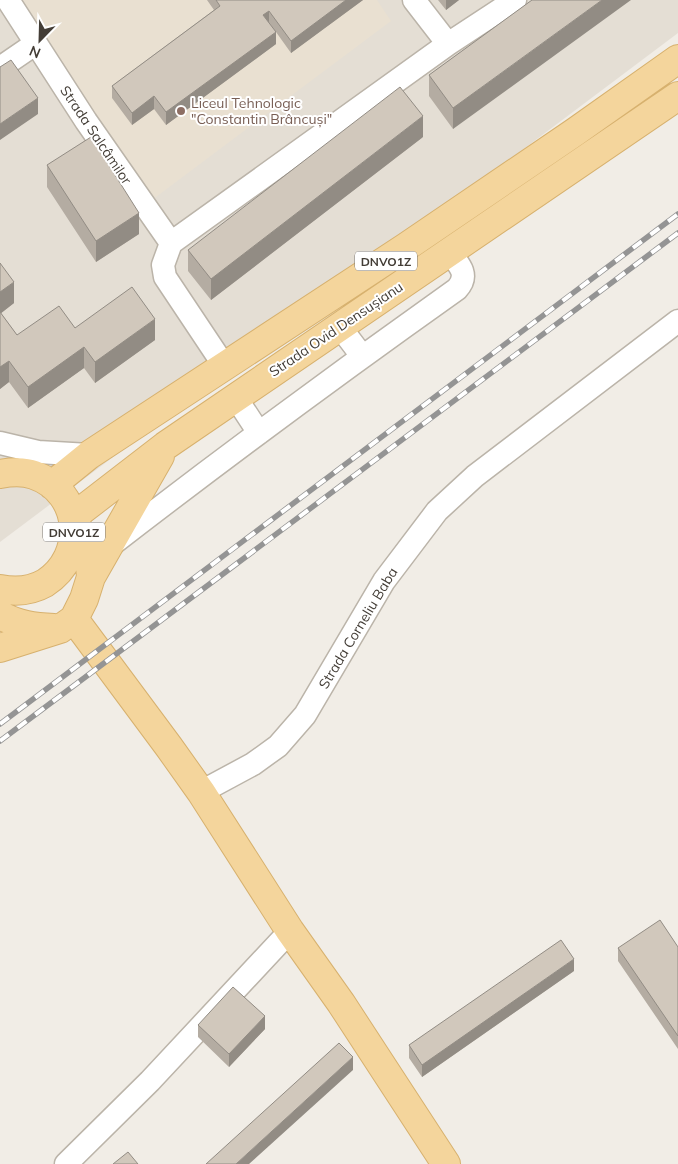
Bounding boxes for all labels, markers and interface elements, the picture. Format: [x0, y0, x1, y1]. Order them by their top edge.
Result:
north arrow [15, 15, 65, 65]
text: N [27, 42, 43, 62]
street label: Strada Salcâmilor [56, 82, 136, 189]
place label: Liceul Tehnologic "Constantin Brâncuși" [191, 94, 332, 128]
marker: Liceul Tehnologic "Constantin Brâncuși" [175, 105, 187, 117]
road number: DNVO1Z [355, 252, 417, 270]
street label: Strada Ovid Densușianu [266, 278, 406, 380]
road number: DNVO1Z [43, 522, 105, 542]
street label: Strada Corneliu Baba [315, 564, 401, 692]

